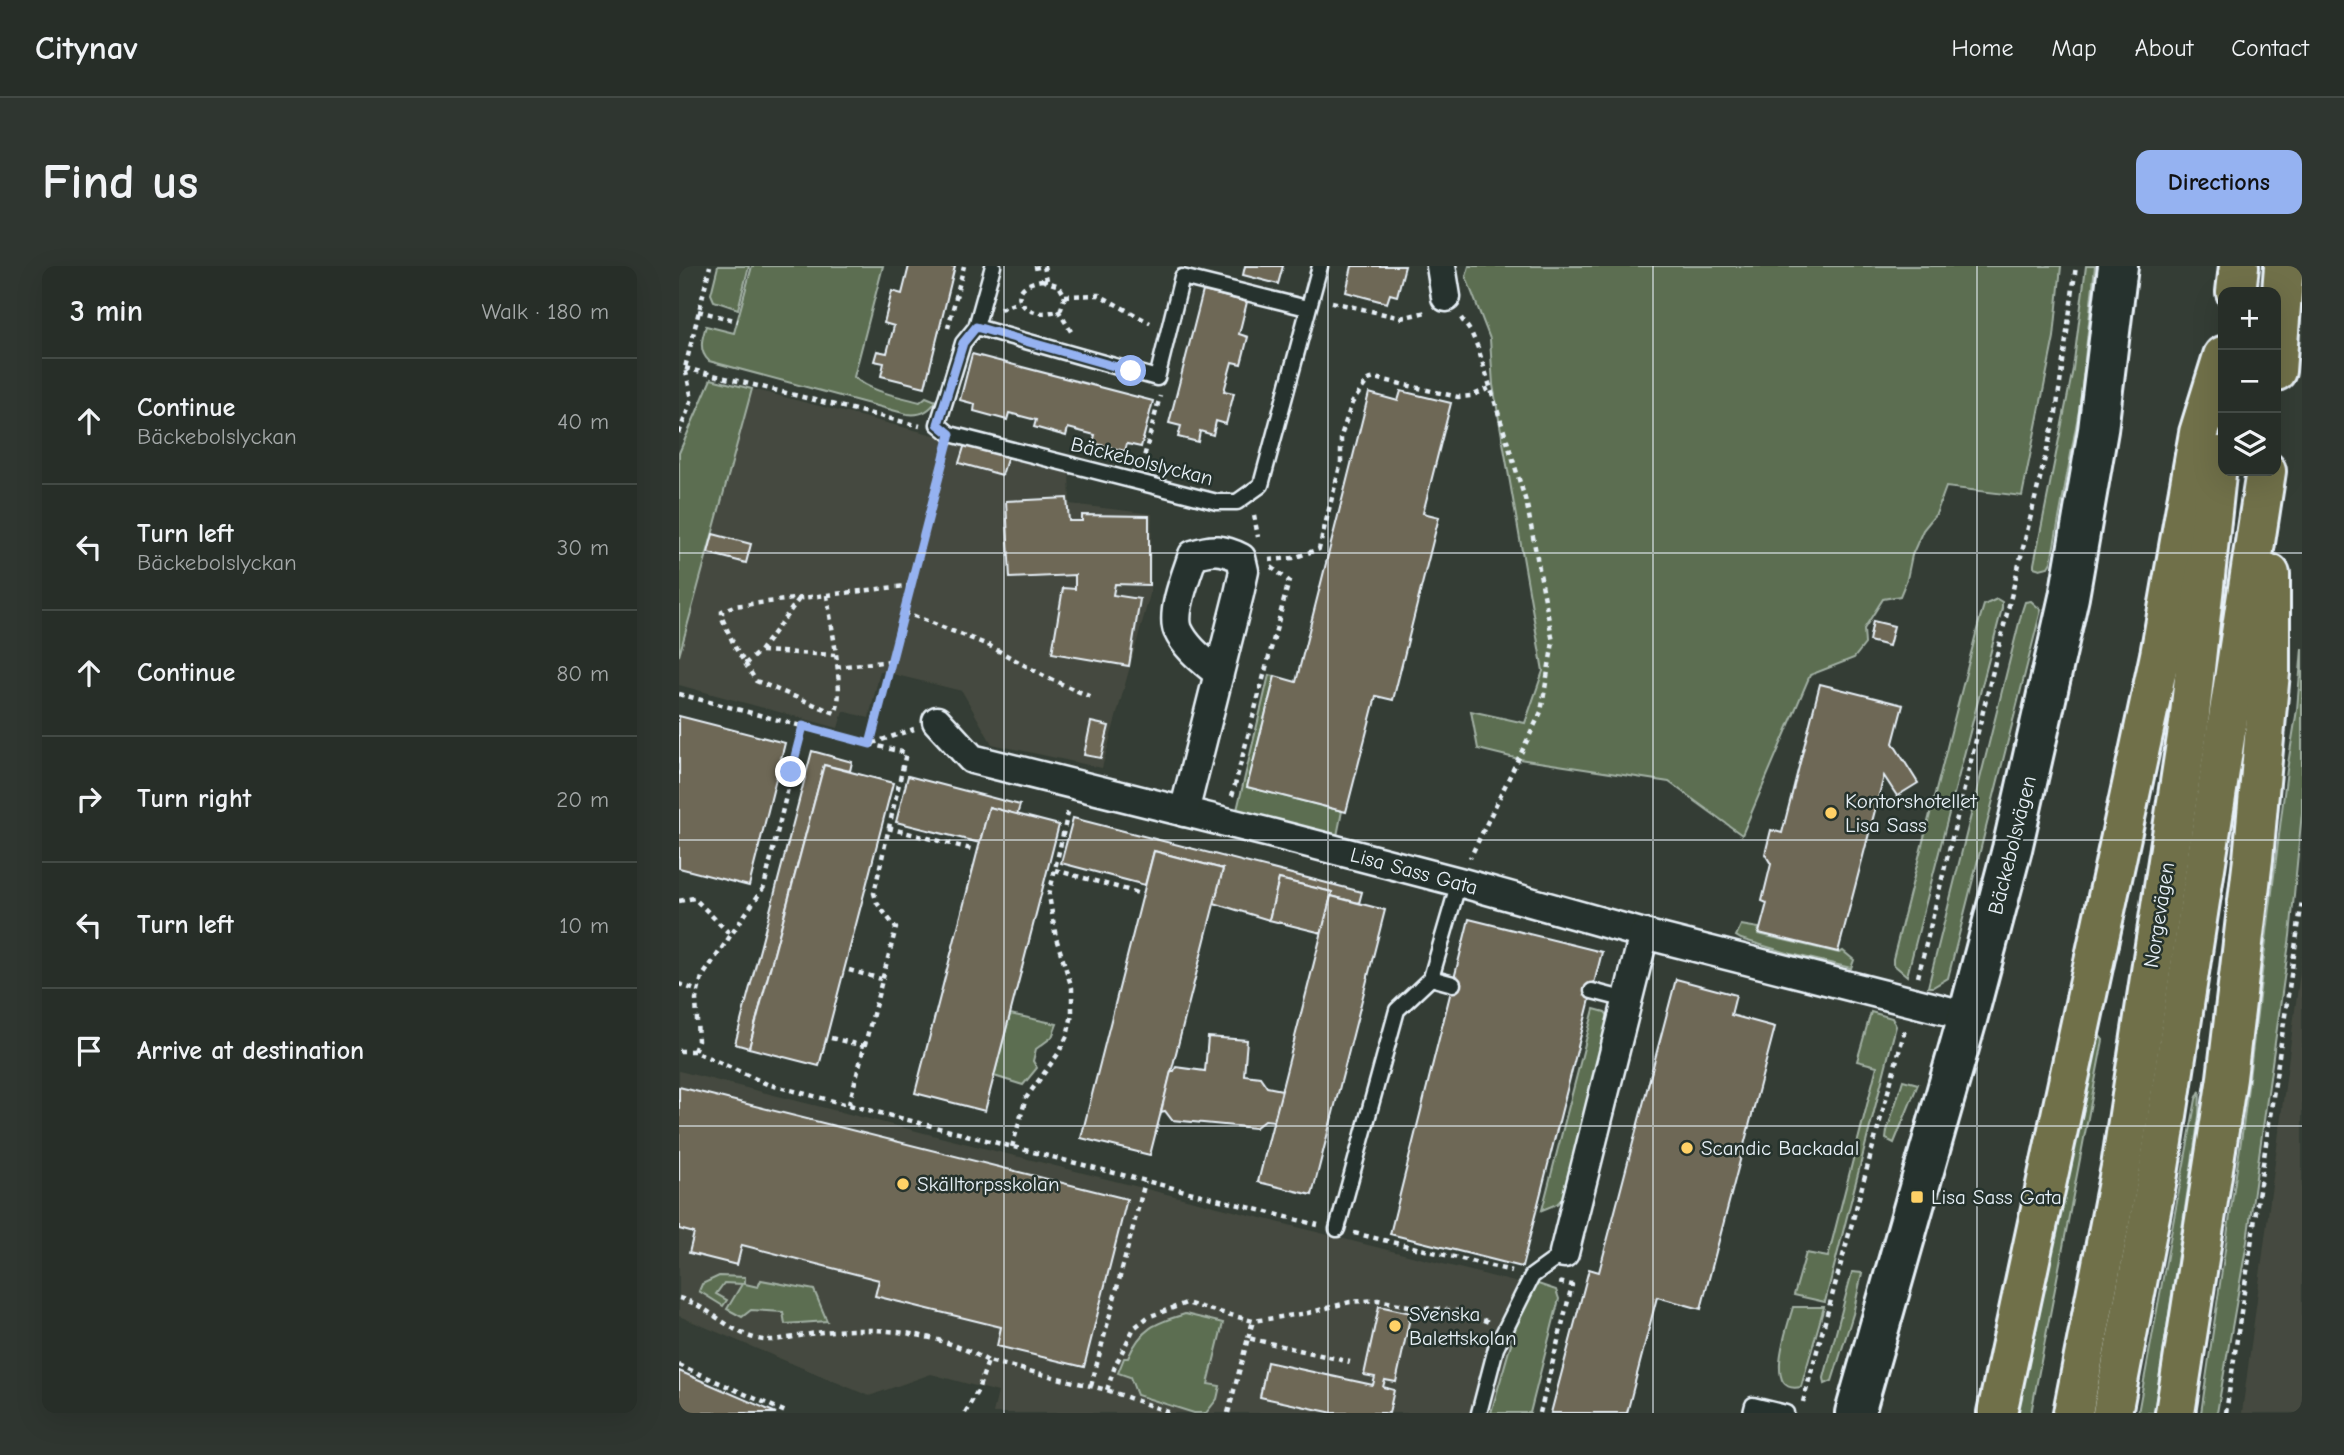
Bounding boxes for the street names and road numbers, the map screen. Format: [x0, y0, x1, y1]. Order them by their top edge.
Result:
street label: Bäckebolslyckan [1068, 432, 1216, 490]
street label: Bäckebolsvägen [1983, 773, 2041, 917]
street label: Lisa Sass Gata [1348, 842, 1480, 900]
street label: Norgevägen [2139, 860, 2179, 970]

